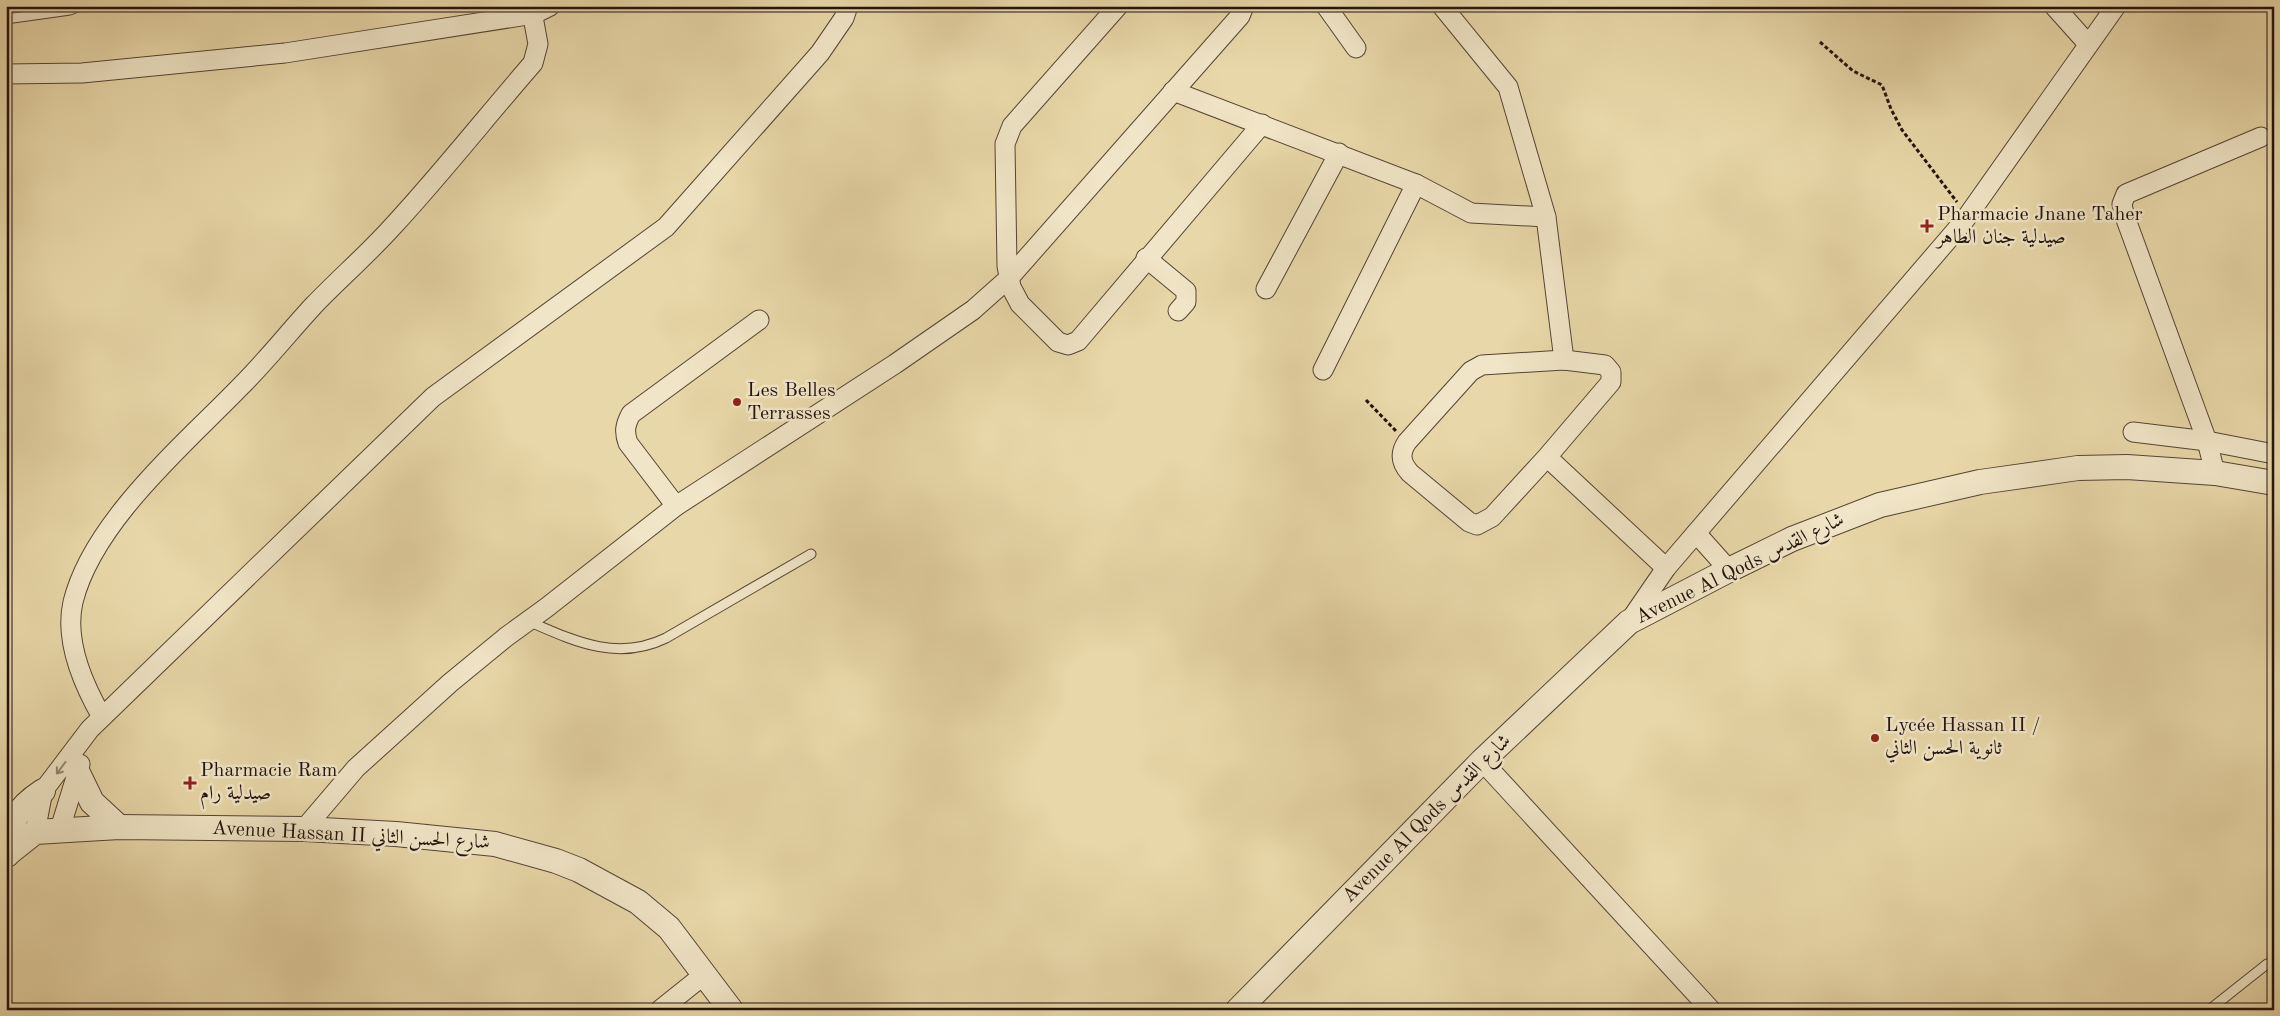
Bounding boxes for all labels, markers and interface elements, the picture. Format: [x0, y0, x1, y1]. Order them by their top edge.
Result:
place label: Pharmacie Jnane Taher صيدلية جنان الطاهر [1935, 205, 2143, 249]
marker: Pharmacie Jnane Taher صيدلية جنان الطاهر [1921, 220, 1933, 232]
place label: Les Belles Terrasses [747, 381, 836, 424]
marker: Les Belles Terrasses [731, 396, 743, 408]
street label: Avenue Al Qods شارع القدس [1633, 510, 1850, 634]
place label: Lycée Hassan II / ثانوية الحسن الثاني [1885, 716, 2040, 763]
street label: Avenue Al Qods شارع القدس [1339, 731, 1519, 911]
marker: Lycée Hassan II / ثانوية الحسن الثاني [1869, 732, 1881, 744]
one-way arrow [55, 761, 66, 774]
place label: Pharmacie Ram صيدلية رام [200, 761, 337, 810]
marker: Pharmacie Ram صيدلية رام [184, 777, 196, 789]
street label: Avenue Hassan II شارع الحسن الثاني [211, 819, 490, 859]

